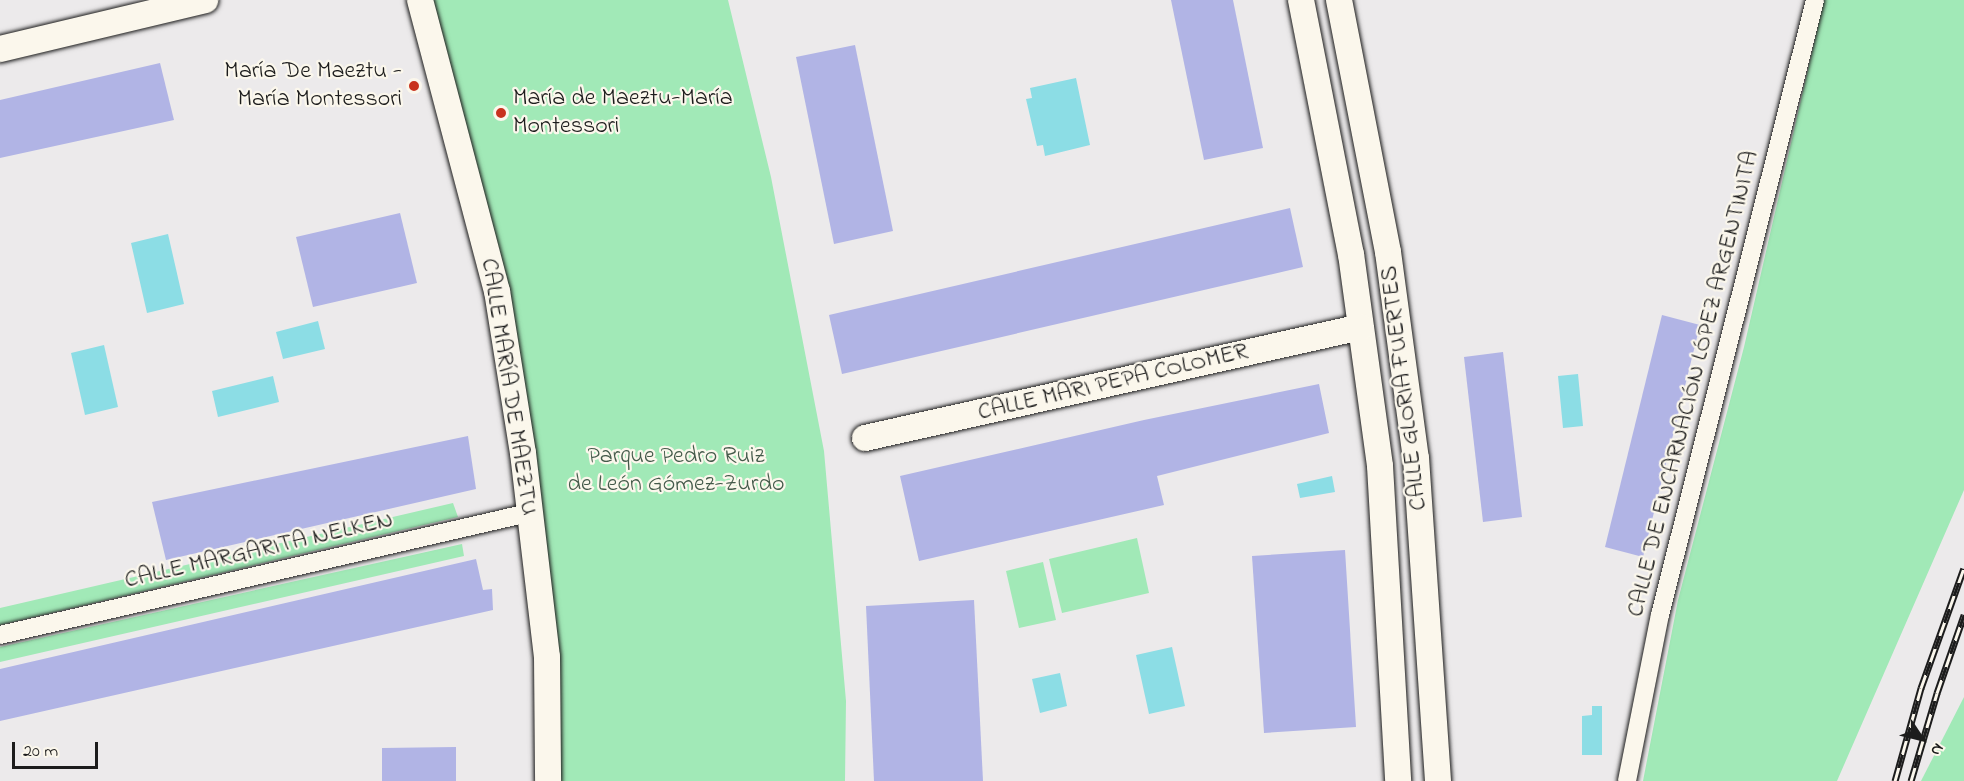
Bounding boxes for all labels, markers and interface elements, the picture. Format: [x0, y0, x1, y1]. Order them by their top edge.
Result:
place label: María De Maeztu - María Montessori [224, 58, 402, 114]
marker: María De Maeztu - María Montessori [407, 79, 421, 93]
place label: María de Maeztu-María Montessori [513, 85, 733, 141]
marker: María de Maeztu-María Montessori [494, 106, 508, 120]
street label: CALLE DE ENCARNACIÓN LÓPEZ ARGENTINITA [1622, 148, 1766, 620]
street label: CALLE MARÍA DE MAEZTU [473, 256, 543, 518]
street label: CALLE GLORIA FUERTES [1376, 264, 1434, 512]
street label: CALLE MARI PEPA COLOMER [975, 338, 1251, 428]
park label: Parque Pedro Ruiz de León Gómez-Zurdo [568, 443, 784, 499]
street label: CALLE MARGARITA NELKEN [122, 506, 396, 596]
north arrow [1892, 709, 1952, 769]
scale bar [15, 730, 100, 768]
text: N [1924, 738, 1950, 761]
text: 20 m [23, 739, 58, 765]

